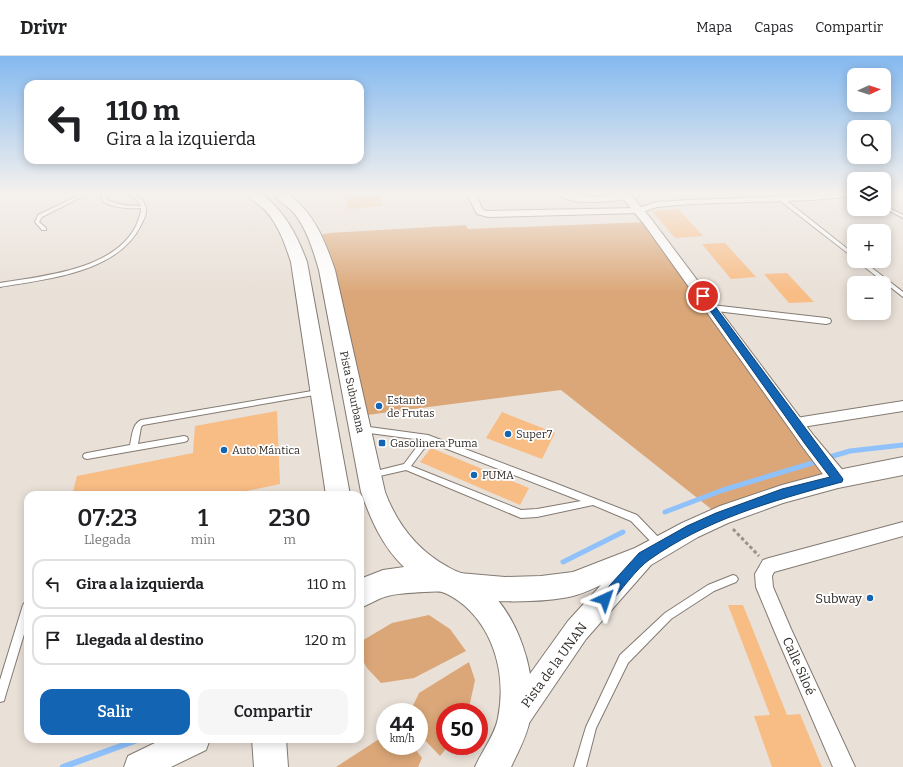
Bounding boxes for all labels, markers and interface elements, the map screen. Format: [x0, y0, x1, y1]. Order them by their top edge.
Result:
text: Drivr [20, 16, 67, 39]
text: Mapa [696, 19, 732, 36]
text: Capas [754, 19, 793, 36]
text: Compartir [815, 19, 883, 36]
north arrow [847, 68, 891, 112]
map controls [847, 68, 891, 320]
text: 110 m [106, 94, 180, 127]
icon: left [40, 96, 92, 148]
button: search [847, 120, 891, 164]
text: Gira a la izquierda [106, 128, 256, 150]
button: layers [847, 172, 891, 216]
button: + [847, 224, 891, 268]
button: − [847, 276, 891, 320]
pin [686, 279, 720, 313]
icon: arrive [692, 285, 714, 307]
street label: Pista Suburbana [337, 350, 367, 434]
place label: Estante de Frutas [387, 394, 435, 420]
marker: Estante de Frutas [374, 401, 384, 411]
place label: Super7 [516, 428, 553, 441]
marker: Super7 [503, 429, 513, 439]
place label: Gasolinera Puma [390, 437, 477, 450]
marker: Gasolinera Puma [377, 438, 387, 448]
place label: Auto Mántica [232, 444, 300, 457]
marker: Auto Mántica [219, 445, 229, 455]
place label: PUMA [482, 469, 514, 482]
marker: PUMA [469, 470, 479, 480]
text: 07:23 [77, 504, 138, 532]
text: 1 [198, 504, 208, 532]
text: 230 [268, 504, 311, 532]
text: Llegada [84, 532, 131, 547]
text: min [191, 532, 215, 547]
text: m [283, 532, 296, 547]
icon: left [42, 573, 64, 595]
text: Gira a la izquierda [76, 575, 204, 593]
text: 110 m [307, 575, 346, 593]
position arrow [584, 578, 626, 620]
place label: Subway [815, 591, 862, 606]
marker: Subway [865, 593, 875, 603]
street label: Pista de la UNAN [518, 620, 590, 710]
icon: arrive [42, 629, 64, 651]
text: Llegada al destino [76, 631, 204, 649]
text: 120 m [305, 631, 346, 649]
street label: Calle Siloé [780, 635, 818, 697]
button: Salir [40, 689, 190, 735]
button: Compartir [198, 689, 348, 735]
speed limit sign: 50 [436, 703, 488, 755]
text: 44 [390, 712, 414, 736]
text: km/h [390, 733, 414, 745]

